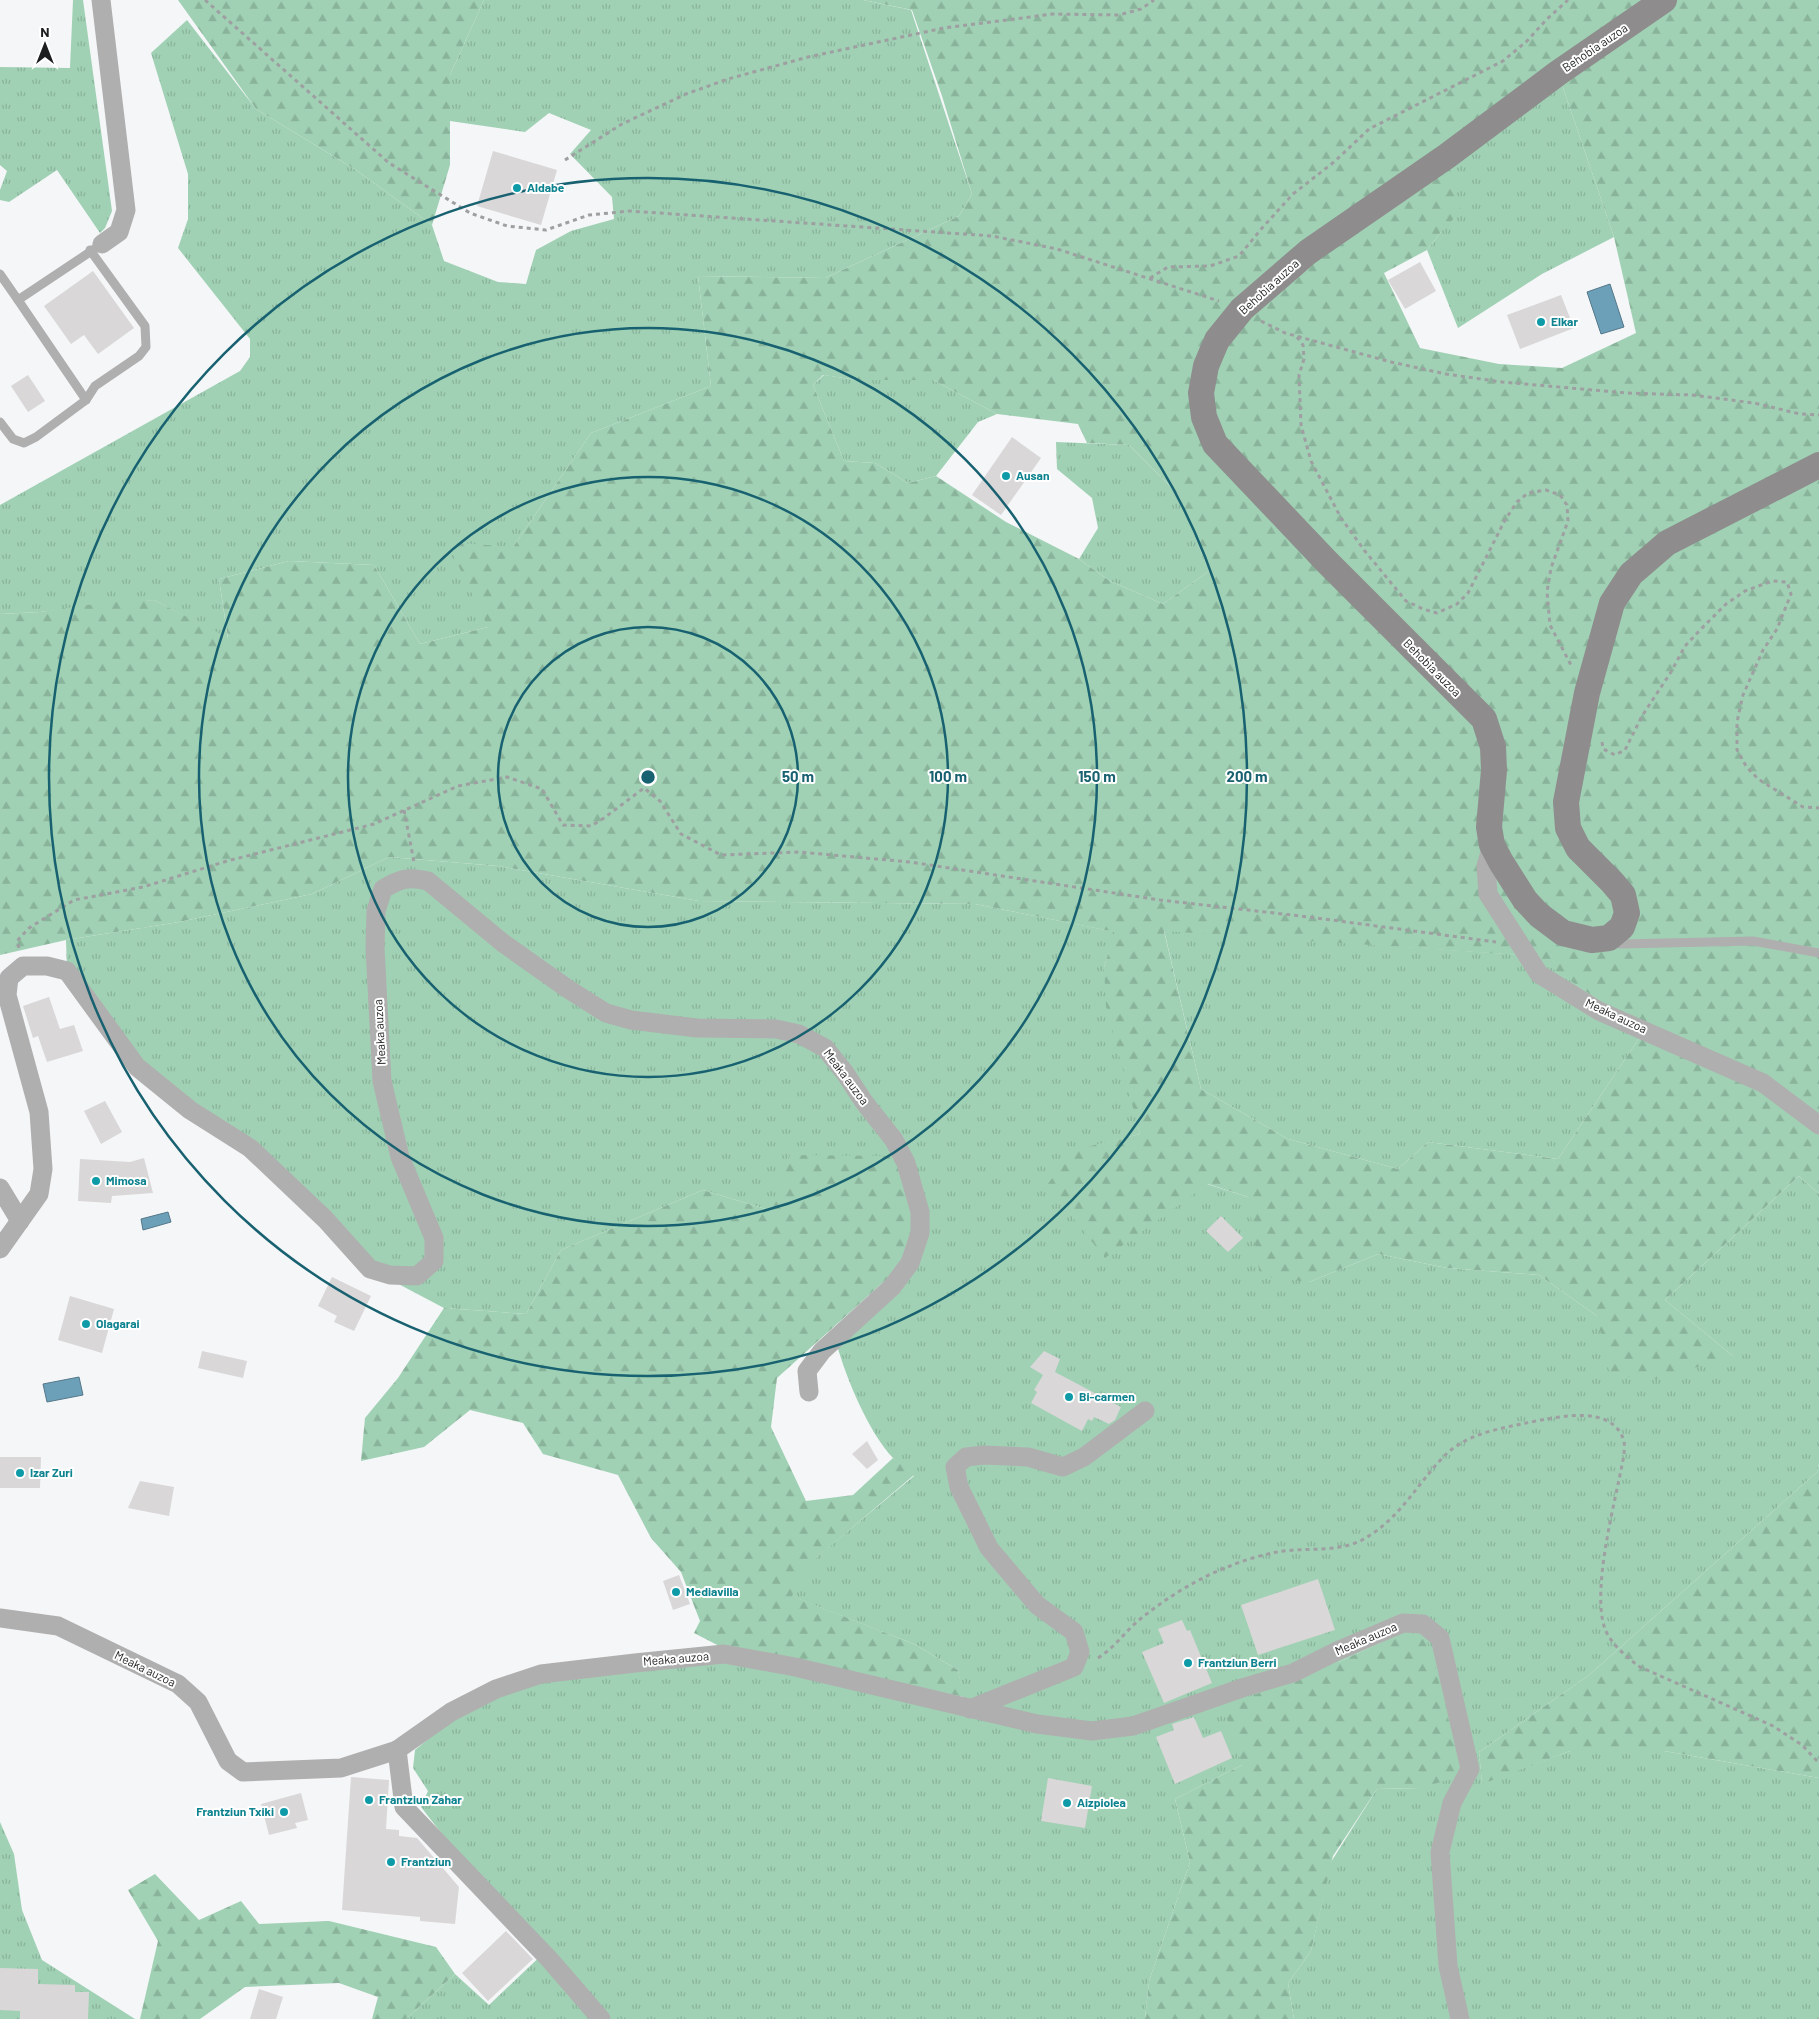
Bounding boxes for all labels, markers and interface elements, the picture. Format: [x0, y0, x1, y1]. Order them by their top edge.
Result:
north arrow [20, 20, 70, 70]
street label: Behobia auzoa [1559, 20, 1630, 74]
text: N [40, 23, 50, 40]
place label: Aldabe [527, 180, 565, 194]
marker: Aldabe [511, 182, 523, 194]
street label: Behobia auzoa [1236, 256, 1301, 317]
place label: Elkar [1551, 314, 1578, 328]
marker: Elkar [1535, 316, 1547, 328]
place label: Ausan [1016, 468, 1050, 482]
marker: Ausan [1000, 470, 1012, 482]
street label: Behobia auzoa [1401, 636, 1464, 699]
text: 50 m [782, 767, 814, 785]
text: 100 m [929, 767, 967, 785]
text: 150 m [1078, 767, 1116, 785]
text: 200 m [1226, 767, 1268, 785]
centre of rings [639, 768, 657, 786]
street label: Meaka auzoa [1584, 995, 1649, 1035]
street label: Meaka auzoa [370, 999, 388, 1065]
street label: Meaka auzoa [821, 1046, 872, 1107]
place label: Mimosa [106, 1173, 147, 1187]
marker: Mimosa [90, 1175, 102, 1187]
place label: Olagarai [96, 1316, 140, 1330]
marker: Olagarai [80, 1318, 92, 1330]
place label: Bi-carmen [1079, 1389, 1135, 1403]
marker: Bi-carmen [1063, 1391, 1075, 1403]
place label: Izar Zuri [30, 1465, 73, 1479]
marker: Izar Zuri [14, 1467, 26, 1479]
place label: Mediavilla [686, 1584, 739, 1598]
marker: Mediavilla [670, 1586, 682, 1598]
street label: Meaka auzoa [1332, 1619, 1399, 1657]
street label: Meaka auzoa [113, 1647, 178, 1689]
street label: Meaka auzoa [642, 1648, 709, 1668]
place label: Frantziun Berri [1198, 1655, 1277, 1669]
marker: Frantziun Berri [1182, 1657, 1194, 1669]
place label: Frantziun Zahar [379, 1792, 462, 1806]
marker: Frantziun Zahar [363, 1794, 375, 1806]
place label: Aizpiolea [1077, 1795, 1126, 1809]
marker: Aizpiolea [1061, 1797, 1073, 1809]
place label: Frantziun Txiki [196, 1804, 274, 1818]
marker: Frantziun Txiki [278, 1806, 290, 1818]
place label: Frantziun [401, 1854, 451, 1868]
marker: Frantziun [385, 1856, 397, 1868]

